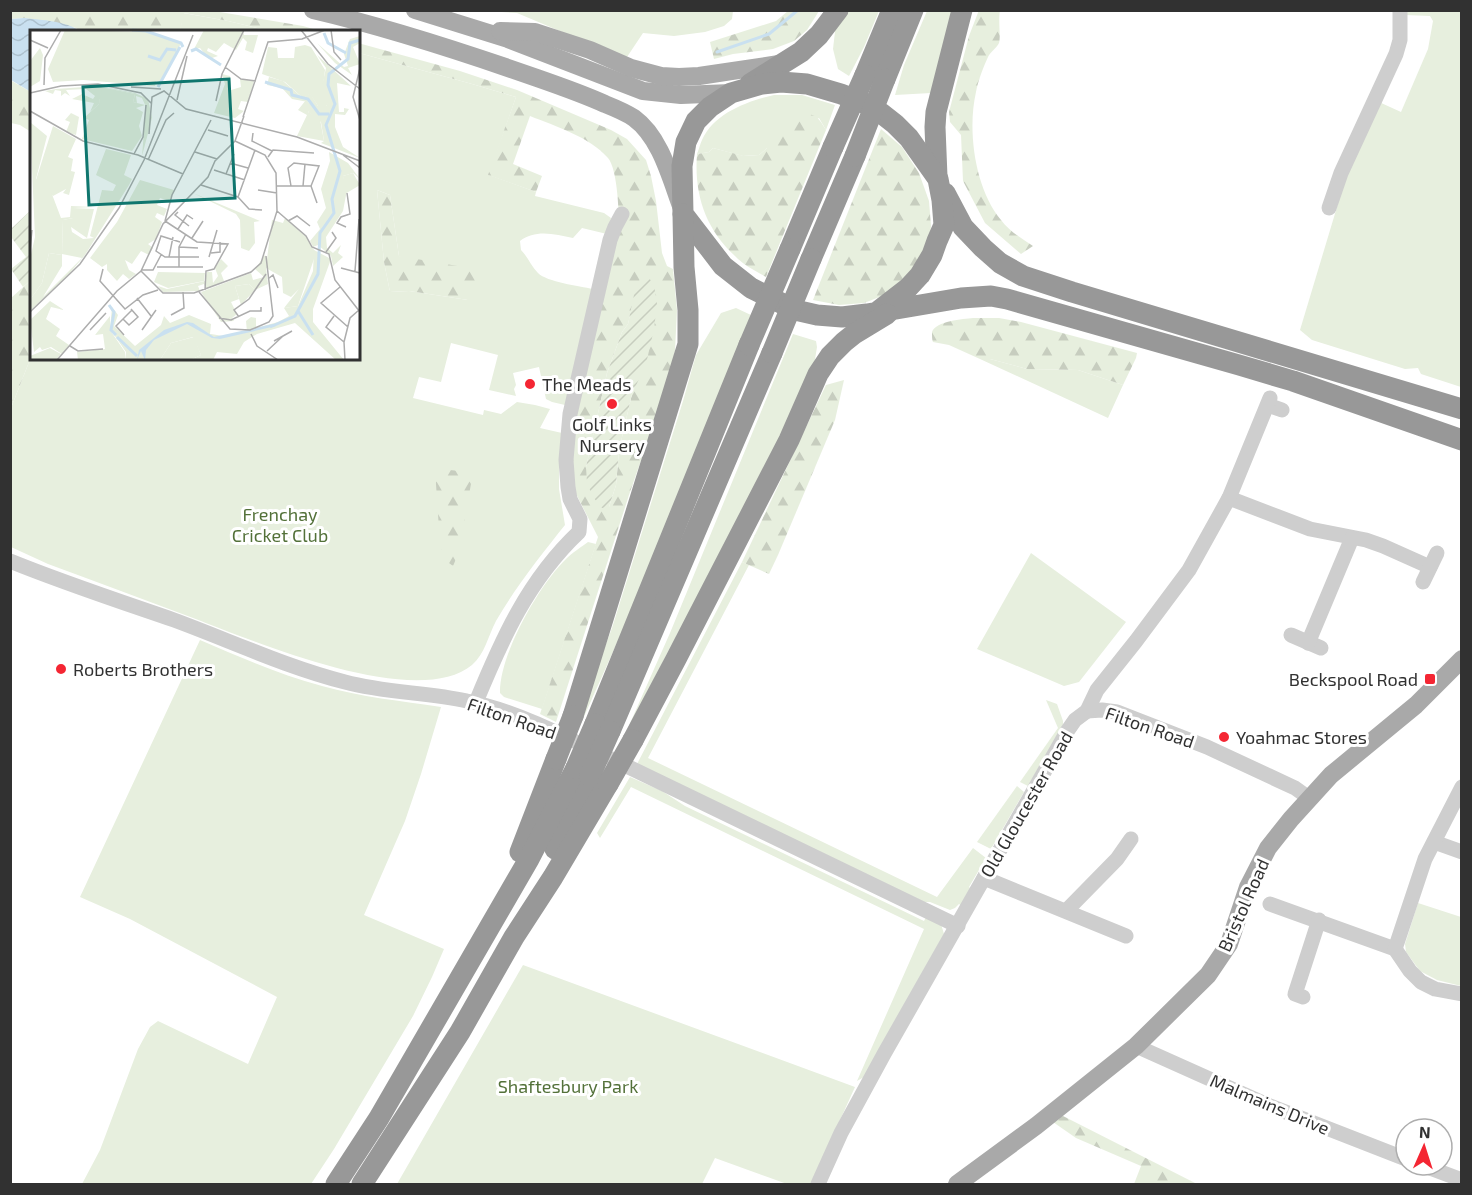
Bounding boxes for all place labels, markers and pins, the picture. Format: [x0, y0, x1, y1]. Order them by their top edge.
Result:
place label: The Meads [542, 373, 631, 395]
marker: The Meads [523, 377, 537, 391]
marker: Golf Links Nursery [605, 397, 619, 411]
place label: Golf Links Nursery [572, 413, 652, 456]
place label: Roberts Brothers [73, 658, 213, 680]
marker: Roberts Brothers [54, 662, 68, 676]
place label: Beckspool Road [1289, 668, 1418, 690]
marker: Beckspool Road [1423, 672, 1437, 686]
place label: Yoahmac Stores [1236, 726, 1367, 748]
marker: Yoahmac Stores [1217, 730, 1231, 744]

